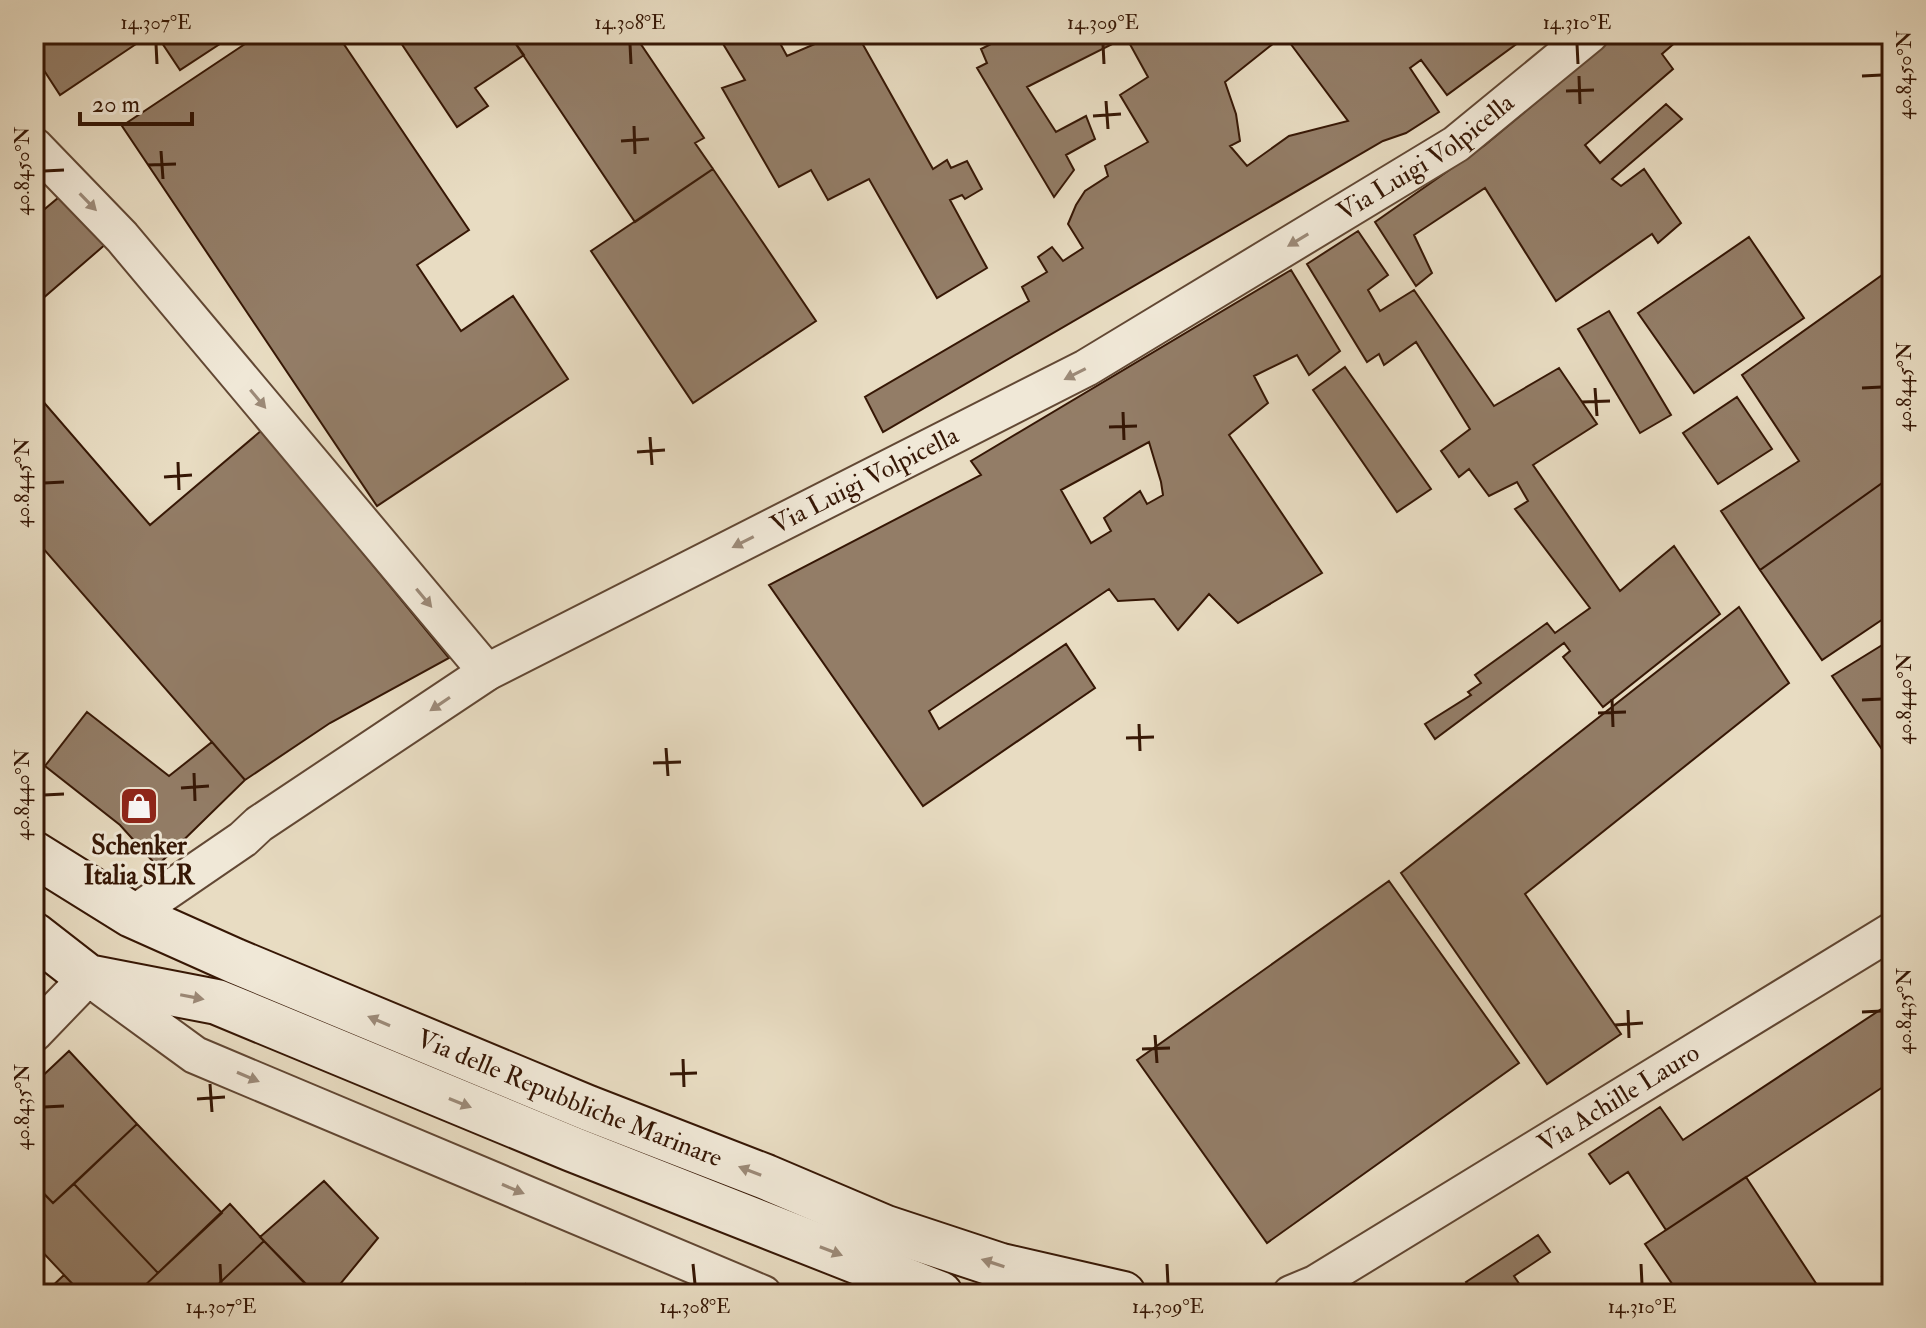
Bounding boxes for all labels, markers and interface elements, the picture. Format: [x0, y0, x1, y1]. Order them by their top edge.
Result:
text: 14.307°E [121, 10, 191, 35]
text: 14.308°E [595, 10, 666, 35]
text: 14.309°E [1067, 10, 1139, 35]
text: 14.310°E [1543, 10, 1611, 35]
text: 40.8450°N [1892, 30, 1917, 119]
scale bar [80, 76, 192, 126]
street label: Via Luigi Volpicella [1331, 87, 1521, 228]
text: 20 m [92, 89, 141, 120]
text: 40.8450°N [10, 126, 35, 215]
one-way arrow [78, 192, 97, 211]
one-way arrow [1287, 232, 1309, 246]
text: 40.8445°N [1892, 342, 1917, 432]
one-way arrow [1064, 367, 1087, 380]
one-way arrow [249, 389, 266, 409]
street label: Via Luigi Volpicella [765, 419, 964, 541]
text: 40.8445°N [10, 438, 35, 528]
one-way arrow [732, 536, 755, 549]
one-way arrow [415, 588, 432, 608]
text: 40.8440°N [1892, 653, 1917, 745]
one-way arrow [429, 696, 451, 710]
text: 40.8440°N [10, 749, 35, 841]
shop icon: Schenker Italia SLR [118, 785, 160, 827]
place label: Schenker Italia SLR [84, 830, 196, 892]
text: 40.8435°N [1892, 968, 1917, 1054]
one-way arrow [180, 992, 205, 1004]
one-way arrow [367, 1015, 391, 1028]
street label: Via delle Repubbliche Marinare [412, 1023, 727, 1175]
street label: Via Achille Lauro [1532, 1037, 1705, 1160]
text: 40.8435°N [10, 1064, 35, 1150]
one-way arrow [236, 1071, 260, 1084]
one-way arrow [448, 1096, 471, 1109]
one-way arrow [738, 1164, 762, 1177]
one-way arrow [501, 1183, 525, 1196]
one-way arrow [819, 1245, 843, 1258]
one-way arrow [980, 1257, 1004, 1269]
text: 14.307°E [186, 1294, 256, 1319]
text: 14.308°E [660, 1294, 731, 1319]
text: 14.309°E [1132, 1294, 1204, 1319]
text: 14.310°E [1608, 1294, 1676, 1319]

